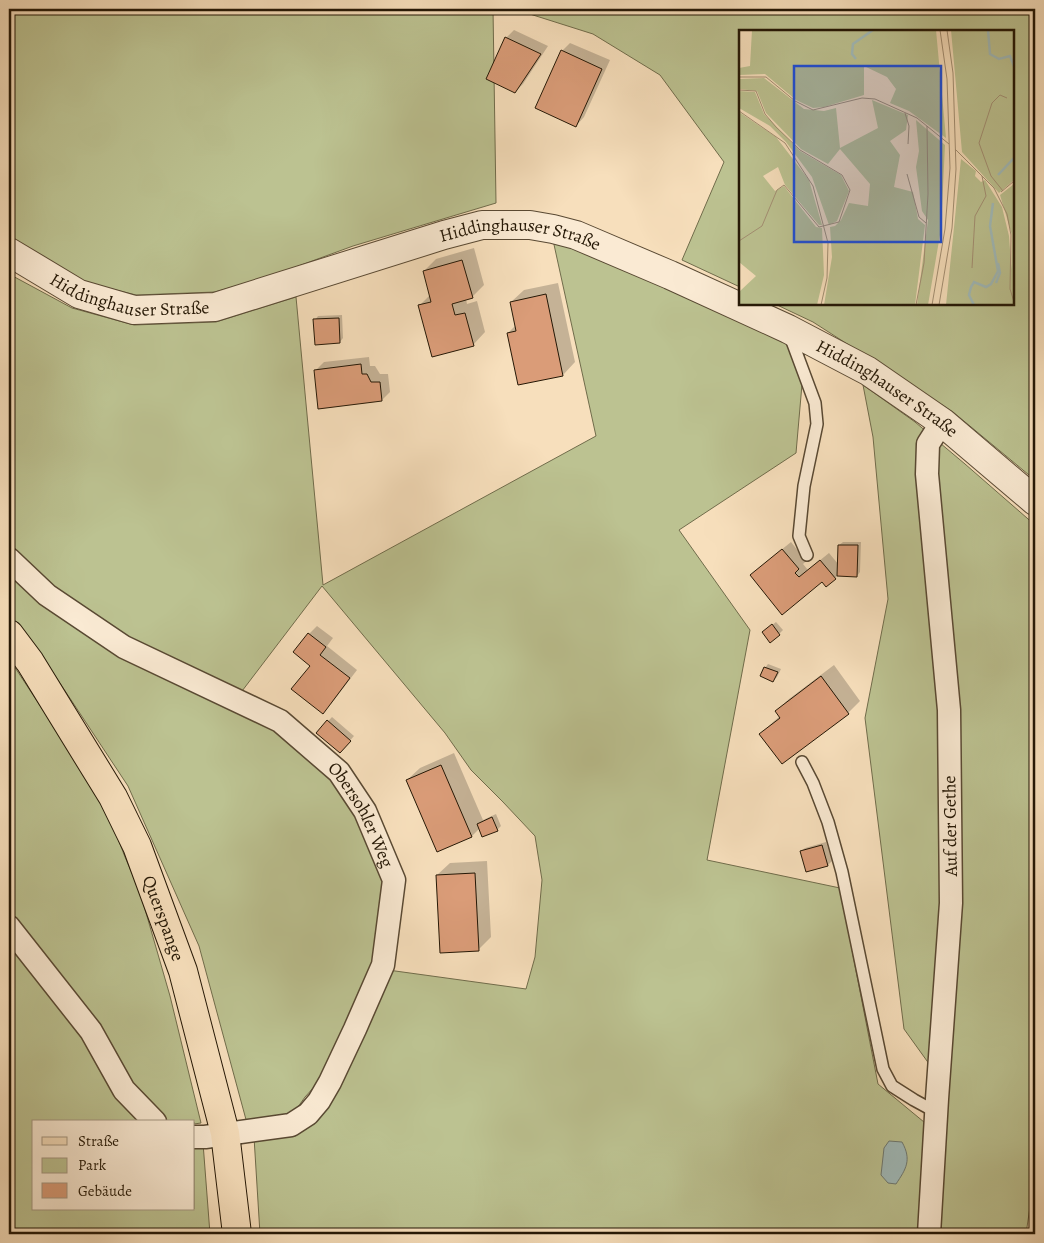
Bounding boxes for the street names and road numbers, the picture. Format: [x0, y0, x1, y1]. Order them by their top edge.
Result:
street label: Hiddinghauser Straße [437, 213, 605, 256]
street label: Hiddinghauser Straße [45, 267, 210, 322]
street label: Hiddinghauser Straße [812, 334, 963, 443]
street label: Obersohler Weg [323, 756, 399, 871]
street label: Auf der Gethe [937, 775, 963, 878]
street label: Querspange [137, 872, 190, 964]

